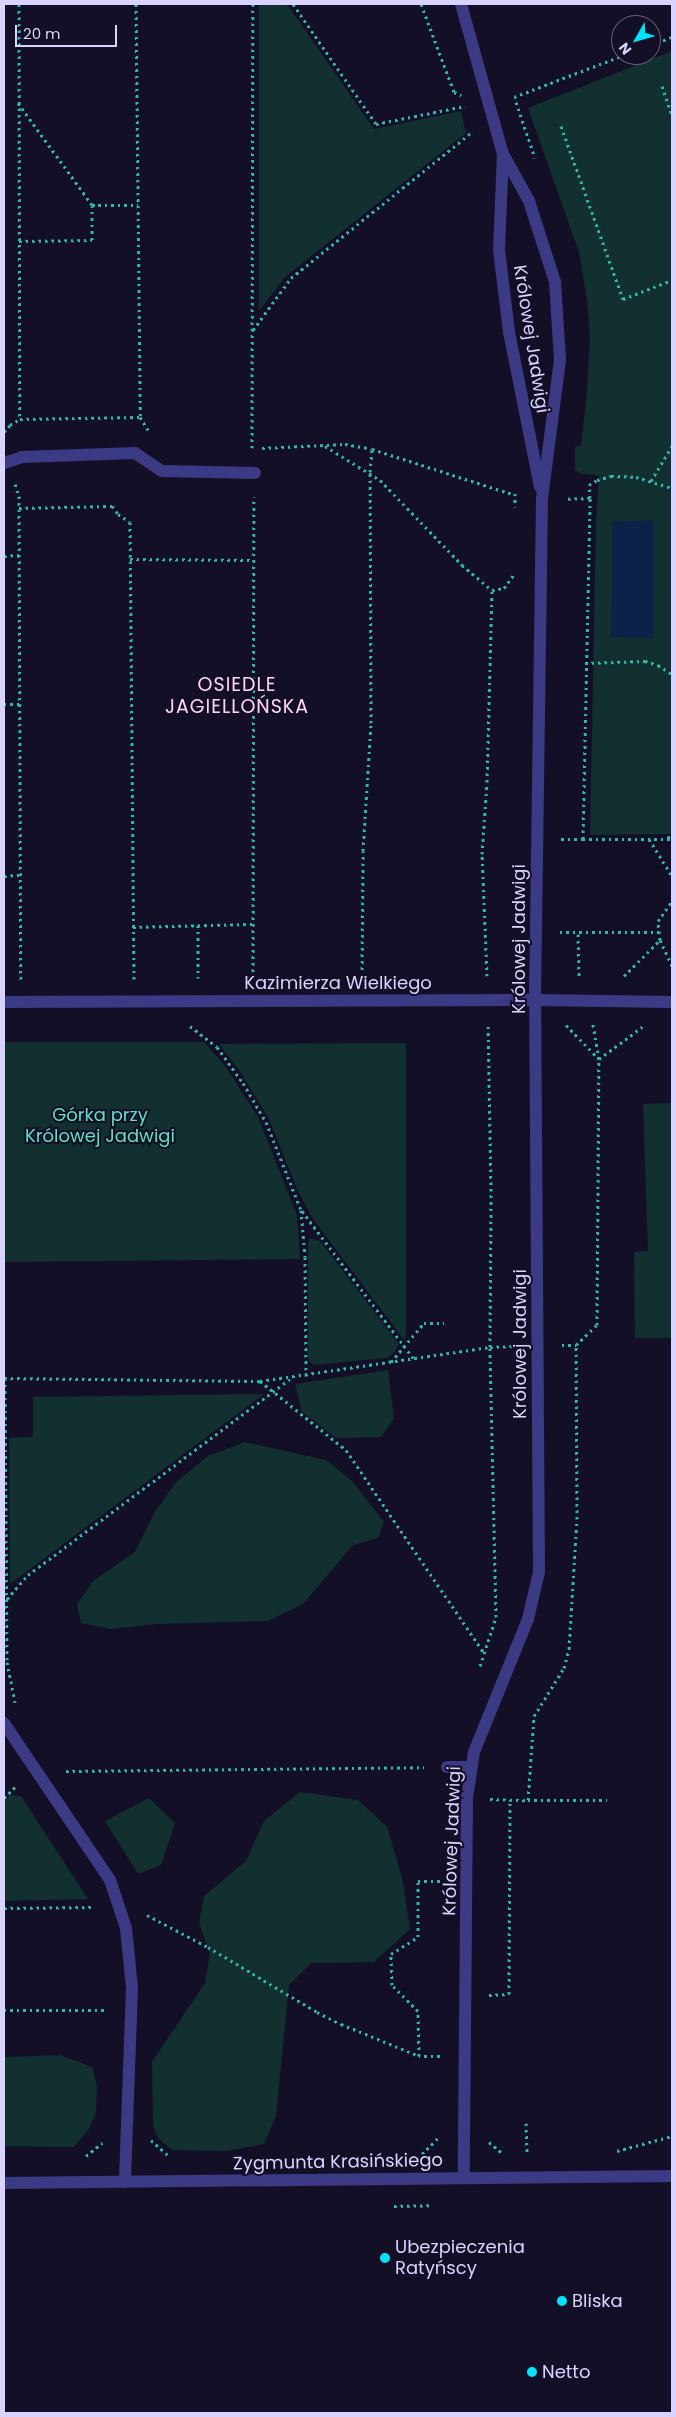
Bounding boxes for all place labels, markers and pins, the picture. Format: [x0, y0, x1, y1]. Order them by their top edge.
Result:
place label: Ubezpieczenia Ratyńscy [395, 2237, 525, 2280]
marker: Ubezpieczenia Ratyńscy [379, 2252, 391, 2264]
place label: Bliska [572, 2290, 623, 2312]
marker: Bliska [556, 2295, 568, 2307]
place label: Netto [542, 2361, 590, 2383]
marker: Netto [526, 2366, 538, 2378]

